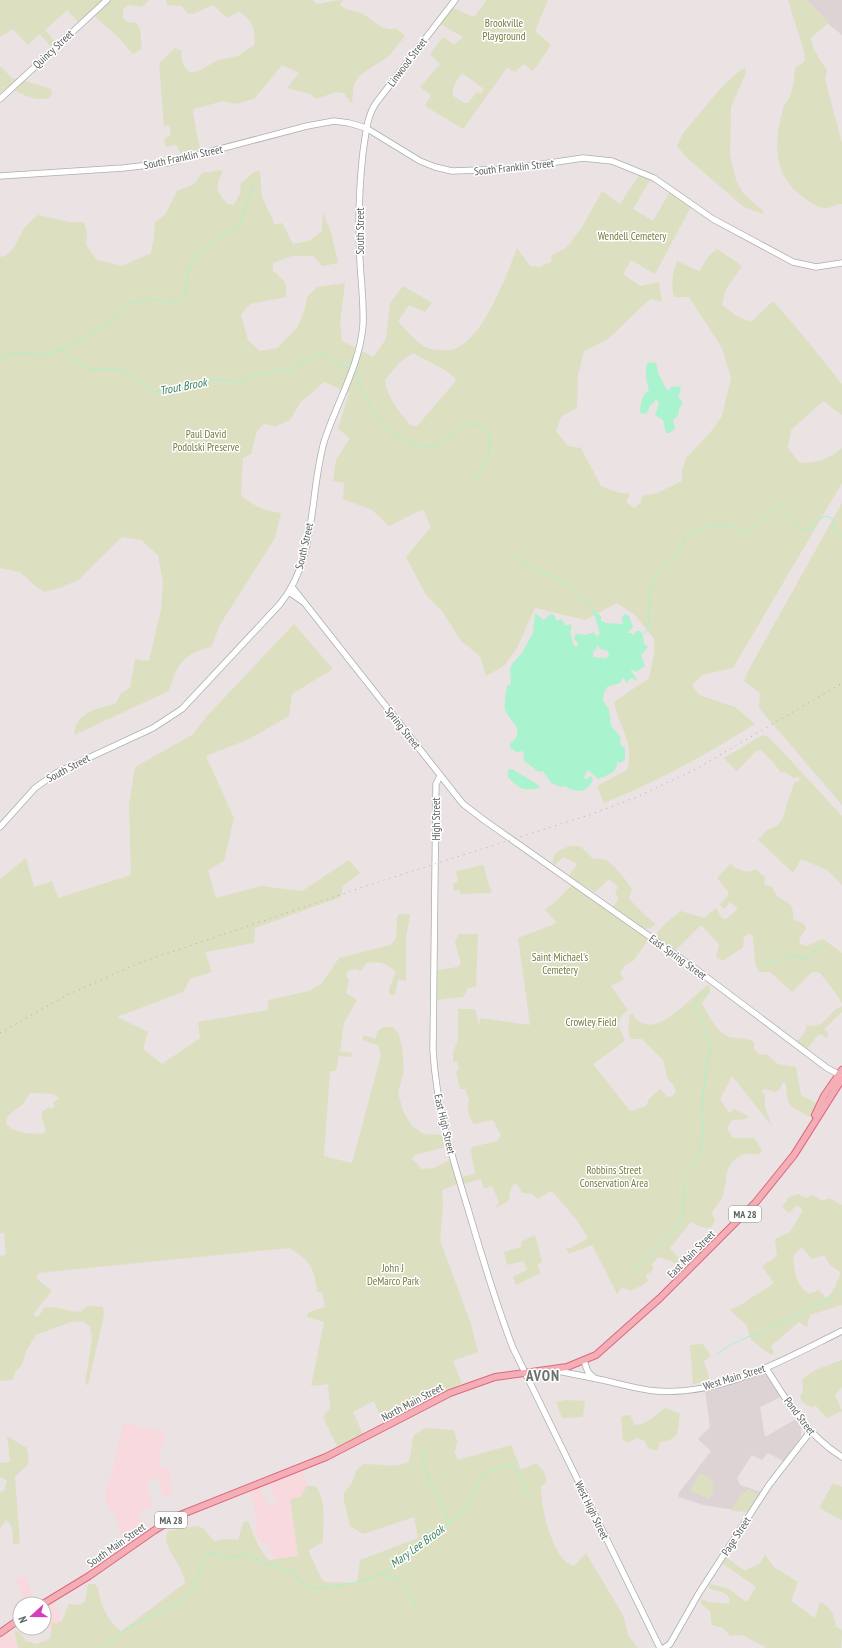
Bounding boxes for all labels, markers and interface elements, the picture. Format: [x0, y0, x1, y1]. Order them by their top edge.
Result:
park label: Brookville Playground [483, 16, 526, 43]
street label: Quincy Street [30, 27, 76, 71]
street label: Linwood Street [384, 35, 430, 89]
street label: South Franklin Street [142, 142, 224, 172]
street label: South Franklin Street [473, 156, 555, 178]
street label: South Street [353, 207, 367, 255]
park label: Wendell Cemetery [598, 229, 667, 243]
water label: Trout Brook [158, 374, 209, 398]
park label: Paul David Podolski Preserve [173, 427, 240, 454]
street label: South Street [292, 521, 316, 571]
street label: Spring Street [382, 704, 424, 752]
street label: South Street [44, 751, 92, 785]
street label: High Street [429, 798, 443, 840]
street label: East Spring Street [646, 931, 710, 983]
park label: Saint Michael's Cemetery [532, 950, 589, 977]
park label: Crowley Field [566, 1015, 617, 1029]
street label: East High Street [431, 1093, 459, 1155]
park label: Robbins Street Conservation Area [580, 1163, 648, 1190]
road number: MA 28 [729, 1206, 761, 1222]
street label: East Main Street [664, 1227, 718, 1281]
park label: John J DeMarco Park [367, 1261, 420, 1288]
street label: West Main Street [701, 1361, 767, 1393]
district label: AVON [525, 1366, 560, 1385]
street label: North Main Street [379, 1380, 445, 1424]
street label: Pond Street [781, 1394, 819, 1438]
street label: West High Street [572, 1478, 612, 1542]
road number: MA 28 [155, 1512, 187, 1528]
street label: Page Street [718, 1514, 754, 1558]
street label: South Main Street [84, 1520, 148, 1570]
water label: Mary Lee Brook [387, 1521, 448, 1571]
north arrow [12, 1596, 52, 1636]
text: N [15, 1614, 30, 1625]

